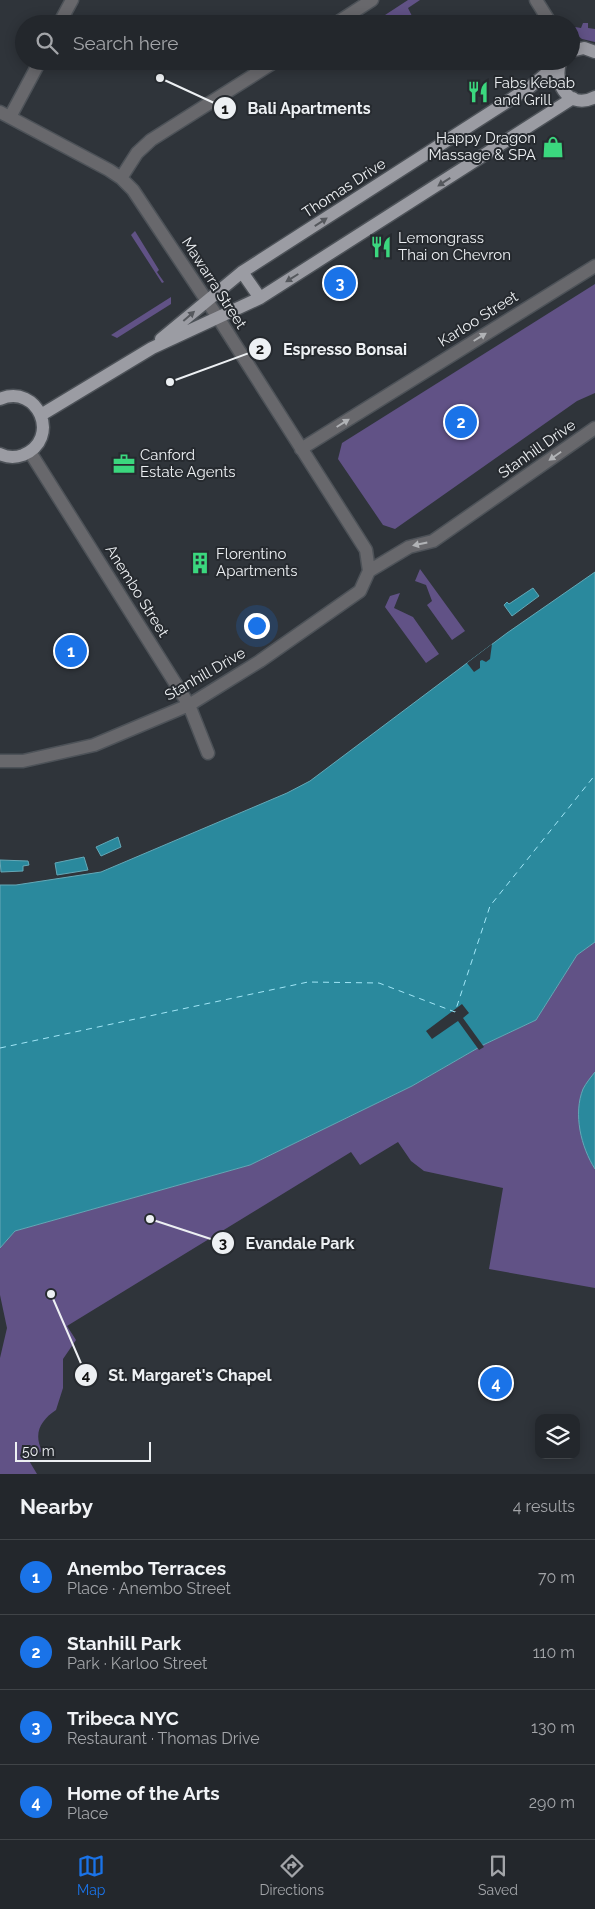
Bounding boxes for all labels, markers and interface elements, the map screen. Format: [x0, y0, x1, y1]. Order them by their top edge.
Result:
search box [15, 15, 580, 70]
icon: search [33, 29, 61, 57]
text: Search here [73, 32, 179, 54]
place label: Fabs Kebab and Grill [494, 74, 575, 109]
restaurant icon: Fabs Kebab and Grill [465, 79, 491, 105]
callout: Bali Apartments [212, 93, 381, 124]
text: Bali Apartments [247, 99, 371, 118]
text: 1 [221, 100, 229, 118]
place label: Happy Dragon Massage & SPA [429, 129, 536, 164]
shop icon: Happy Dragon Massage & SPA [540, 134, 566, 160]
street label: Thomas Drive [299, 154, 389, 222]
one-way arrow [437, 177, 451, 186]
one-way arrow [314, 217, 327, 226]
place label: Lemongrass Thai on Chevron [398, 229, 511, 264]
street label: Mawarra Street [178, 234, 250, 332]
restaurant icon: Lemongrass Thai on Chevron [368, 234, 394, 260]
pin: 3 [324, 264, 356, 302]
one-way arrow [285, 274, 299, 283]
street label: Karloo Street [435, 287, 521, 351]
one-way arrow [182, 310, 195, 321]
one-way arrow [474, 332, 487, 341]
callout: Espresso Bonsai [248, 334, 417, 365]
text: 2 [256, 340, 264, 358]
text: Espresso Bonsai [283, 340, 407, 359]
pin: 2 [445, 403, 477, 441]
street label: Stanhill Drive [495, 416, 579, 482]
one-way arrow [336, 419, 349, 428]
place label: Canford Estate Agents [140, 446, 235, 481]
office icon: Canford Estate Agents [111, 451, 137, 477]
one-way arrow [548, 451, 562, 461]
one-way arrow [412, 540, 427, 548]
street label: Anembo Street [102, 542, 172, 640]
place label: Florentino Apartments [216, 545, 297, 580]
building icon: Florentino Apartments [187, 550, 213, 576]
your location [244, 613, 270, 639]
pin: 1 [55, 632, 87, 670]
street label: Stanhill Drive [161, 644, 249, 704]
callout: Evandale Park [211, 1228, 365, 1259]
text: 3 [219, 1234, 227, 1252]
text: Evandale Park [245, 1234, 355, 1253]
callout: St. Margaret's Chapel [74, 1360, 282, 1391]
pin: 4 [480, 1364, 512, 1402]
text: 4 [82, 1366, 91, 1384]
text: St. Margaret's Chapel [108, 1366, 273, 1385]
map controls [535, 1414, 580, 1459]
button: layers [535, 1414, 580, 1459]
scale bar [15, 1439, 151, 1462]
text: 50 m [22, 1443, 55, 1459]
text: Nearby [20, 1494, 93, 1519]
text: 4 results [513, 1497, 575, 1516]
text: Anembo Terraces [67, 1557, 226, 1579]
text: 1 [32, 1568, 40, 1587]
text: 70 m [538, 1568, 575, 1587]
text: Place · Anembo Street [67, 1579, 231, 1598]
text: Stanhill Park [67, 1632, 181, 1654]
text: 2 [31, 1643, 41, 1662]
text: 110 m [533, 1643, 575, 1662]
text: Park · Karloo Street [67, 1654, 207, 1673]
text: Tribeca NYC [67, 1707, 179, 1729]
text: 3 [32, 1718, 40, 1737]
text: 130 m [531, 1718, 575, 1737]
text: Restaurant · Thomas Drive [67, 1729, 260, 1748]
text: Home of the Arts [67, 1782, 220, 1804]
text: 4 [31, 1793, 41, 1812]
text: 290 m [529, 1793, 575, 1812]
text: Place [67, 1804, 108, 1823]
tab: Map [77, 1852, 105, 1898]
tab: Directions [259, 1852, 324, 1898]
tab: Saved [478, 1852, 518, 1898]

